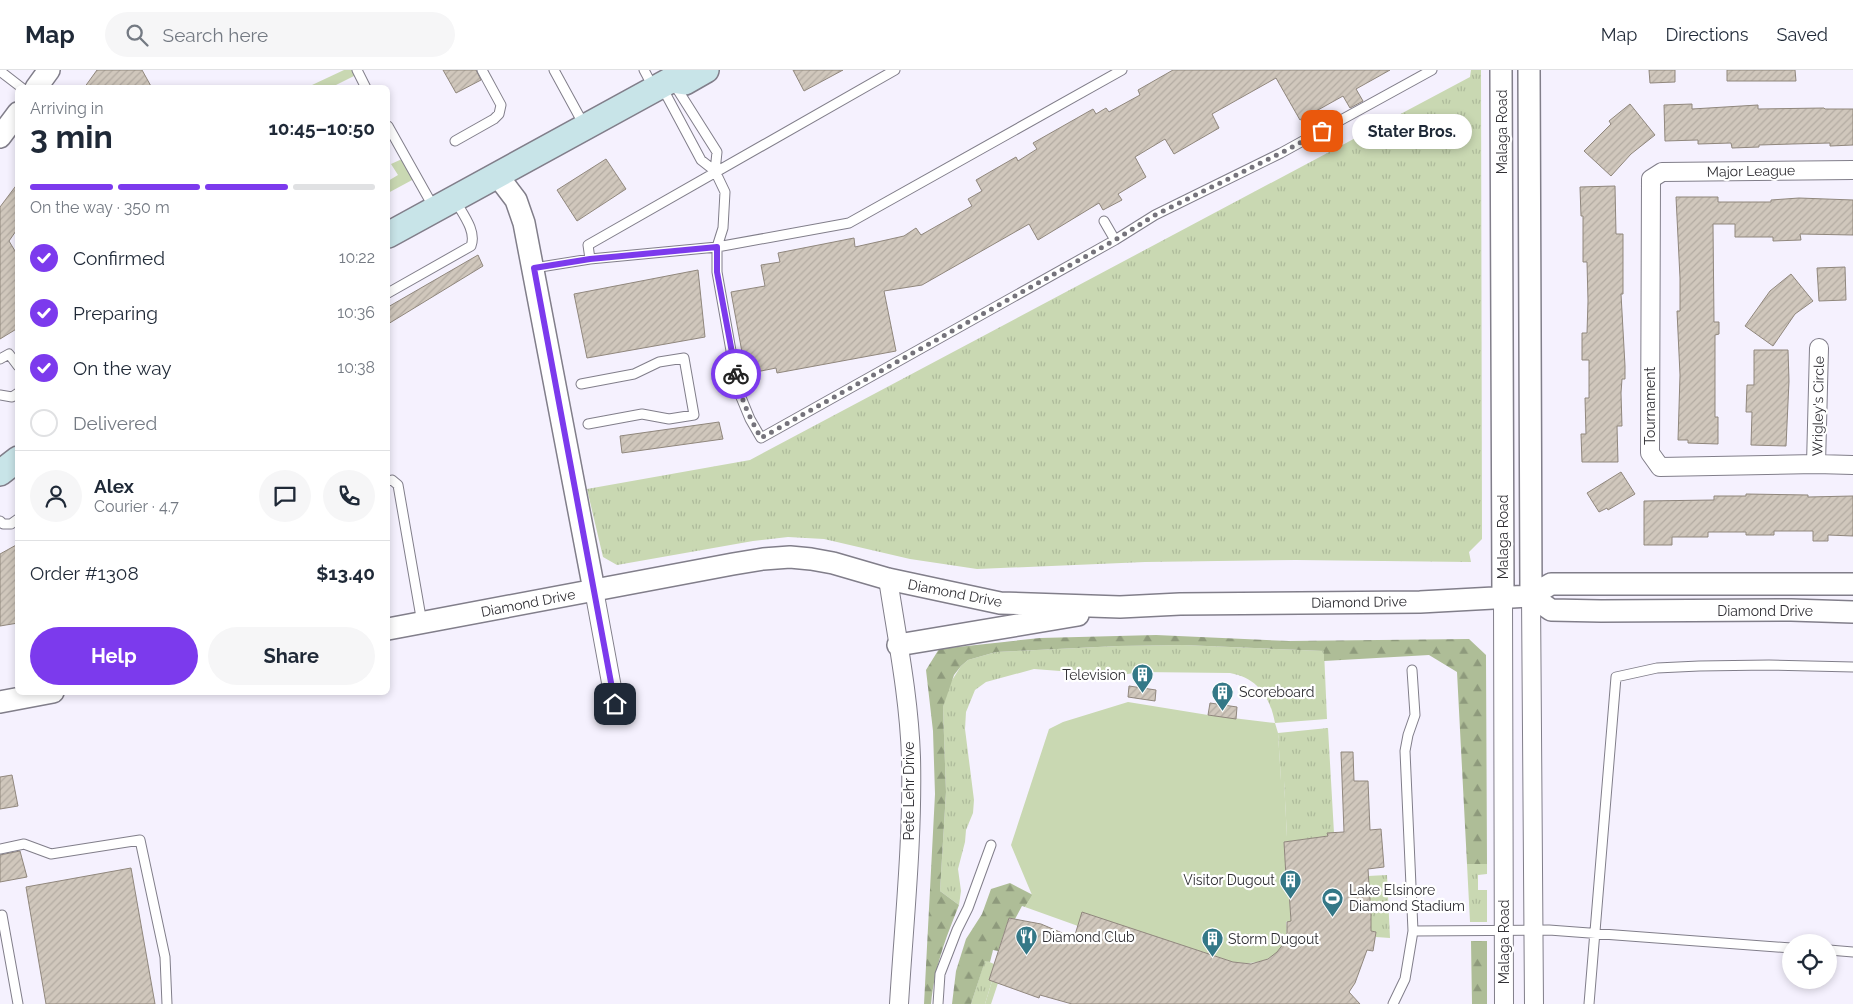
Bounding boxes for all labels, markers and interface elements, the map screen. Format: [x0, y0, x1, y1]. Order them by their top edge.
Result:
search box [105, 12, 455, 57]
text: Map [25, 20, 75, 49]
icon: search [123, 21, 151, 49]
text: Search here [163, 24, 268, 46]
text: Map [1601, 24, 1637, 45]
text: Directions [1665, 24, 1749, 45]
text: Saved [1777, 24, 1828, 45]
street label: Malaga Road [1494, 90, 1510, 174]
text: Arriving in [30, 99, 104, 118]
pin [1301, 110, 1343, 152]
callout: Stater Bros. [1352, 114, 1472, 148]
text: 10:45–10:50 [268, 117, 375, 139]
icon: bag [1308, 117, 1336, 145]
text: 3 min [30, 118, 113, 155]
text: Stater Bros. [1368, 122, 1456, 141]
street label: Major League [1707, 162, 1795, 180]
text: On the way · 350 m [30, 198, 170, 217]
icon: check [30, 244, 58, 272]
text: Confirmed [73, 247, 165, 269]
text: 10:22 [339, 248, 375, 267]
icon: check [30, 299, 58, 327]
text: Preparing [73, 302, 158, 324]
text: 10:36 [337, 303, 375, 322]
courier [711, 349, 761, 399]
icon: check [30, 354, 58, 382]
street label: Wrigley's Circle [1809, 356, 1827, 456]
text: On the way [73, 357, 172, 379]
text: 10:38 [337, 358, 375, 377]
icon: bike [722, 360, 750, 388]
street label: Tournament [1642, 367, 1658, 445]
text: Delivered [73, 412, 157, 434]
button: person [30, 470, 82, 522]
button: chat [259, 470, 311, 522]
button: phone [323, 470, 375, 522]
text: Alex [94, 475, 134, 497]
street label: Malaga Road [1495, 495, 1511, 579]
text: Courier · 4.7 [94, 497, 179, 516]
text: Order #1308 [30, 562, 139, 584]
text: $13.40 [316, 562, 375, 584]
street label: Diamond Drive [906, 576, 1004, 610]
street label: Diamond Drive [479, 586, 577, 620]
street label: Diamond Drive [1311, 593, 1407, 611]
street label: Diamond Drive [1717, 603, 1813, 619]
button: Help [30, 627, 198, 685]
button: Share [208, 627, 375, 685]
building icon: Television [1130, 663, 1154, 694]
place label: Television [1062, 667, 1126, 683]
building icon: Scoreboard [1211, 680, 1235, 711]
pin [594, 683, 636, 725]
place label: Scoreboard [1239, 684, 1314, 700]
icon: home [601, 690, 629, 718]
street label: Pete Lehr Drive [901, 741, 917, 841]
building icon: Visitor Dugout [1279, 868, 1303, 899]
place label: Visitor Dugout [1183, 872, 1275, 888]
place label: Lake Elsinore Diamond Stadium [1349, 882, 1465, 914]
sports icon: Lake Elsinore Diamond Stadium [1321, 886, 1345, 917]
street label: Malaga Road [1496, 900, 1512, 984]
restaurant icon: Diamond Club [1014, 925, 1038, 956]
building icon: Storm Dugout [1200, 927, 1224, 958]
place label: Diamond Club [1042, 929, 1135, 945]
place label: Storm Dugout [1228, 931, 1319, 947]
map controls [1782, 934, 1837, 989]
button: locate [1782, 934, 1837, 989]

